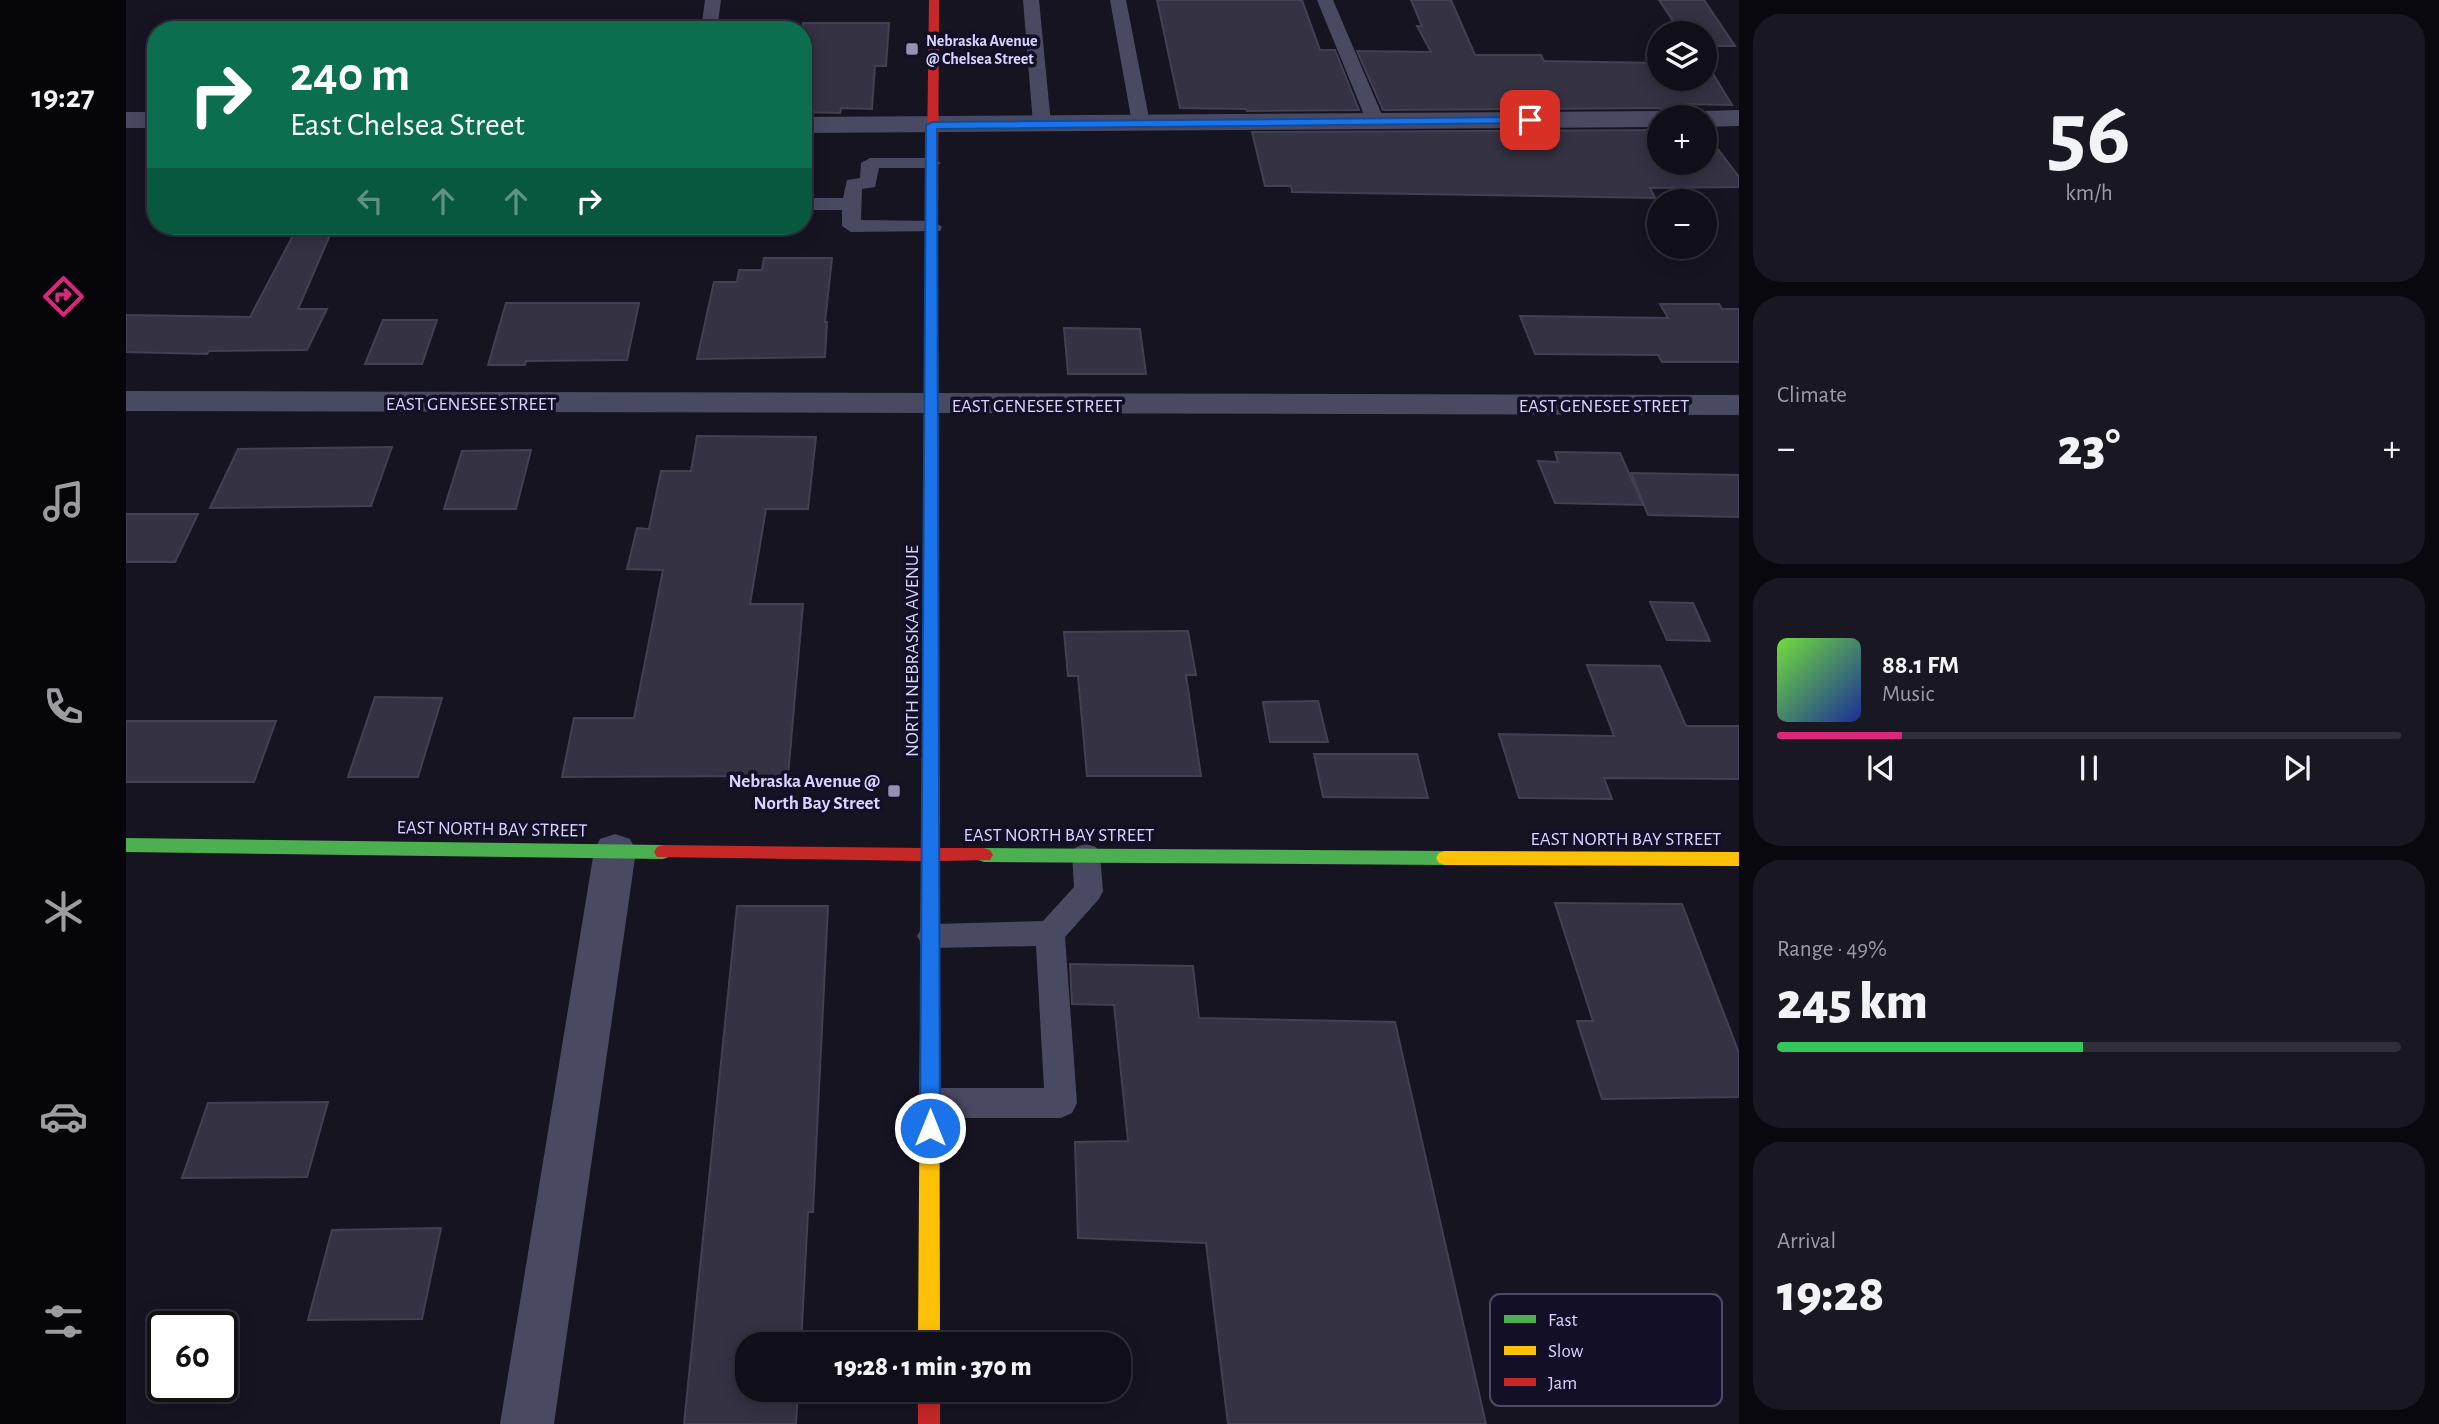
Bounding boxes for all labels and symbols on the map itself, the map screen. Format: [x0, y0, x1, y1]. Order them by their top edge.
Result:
place label: Nebraska Avenue @ Chelsea Street [926, 33, 1038, 67]
marker: Nebraska Avenue @ Chelsea Street [904, 41, 920, 57]
pin [1500, 90, 1560, 150]
street label: EAST GENESEE STREET [386, 395, 556, 414]
street label: EAST GENESEE STREET [952, 397, 1122, 416]
street label: EAST GENESEE STREET [1519, 397, 1689, 416]
street label: NORTH NEBRASKA AVENUE [903, 545, 922, 757]
place label: Nebraska Avenue @ North Bay Street [729, 772, 881, 813]
marker: Nebraska Avenue @ North Bay Street [886, 783, 902, 799]
street label: EAST NORTH BAY STREET [396, 818, 588, 841]
street label: EAST NORTH BAY STREET [964, 826, 1154, 845]
street label: EAST NORTH BAY STREET [1531, 830, 1721, 849]
position arrow [893, 1091, 967, 1165]
legend [1490, 1294, 1722, 1406]
speed limit sign: 60 [147, 1311, 238, 1402]
text: Fast [1548, 1311, 1578, 1330]
text: Slow [1548, 1342, 1584, 1361]
text: Jam [1548, 1374, 1577, 1393]

